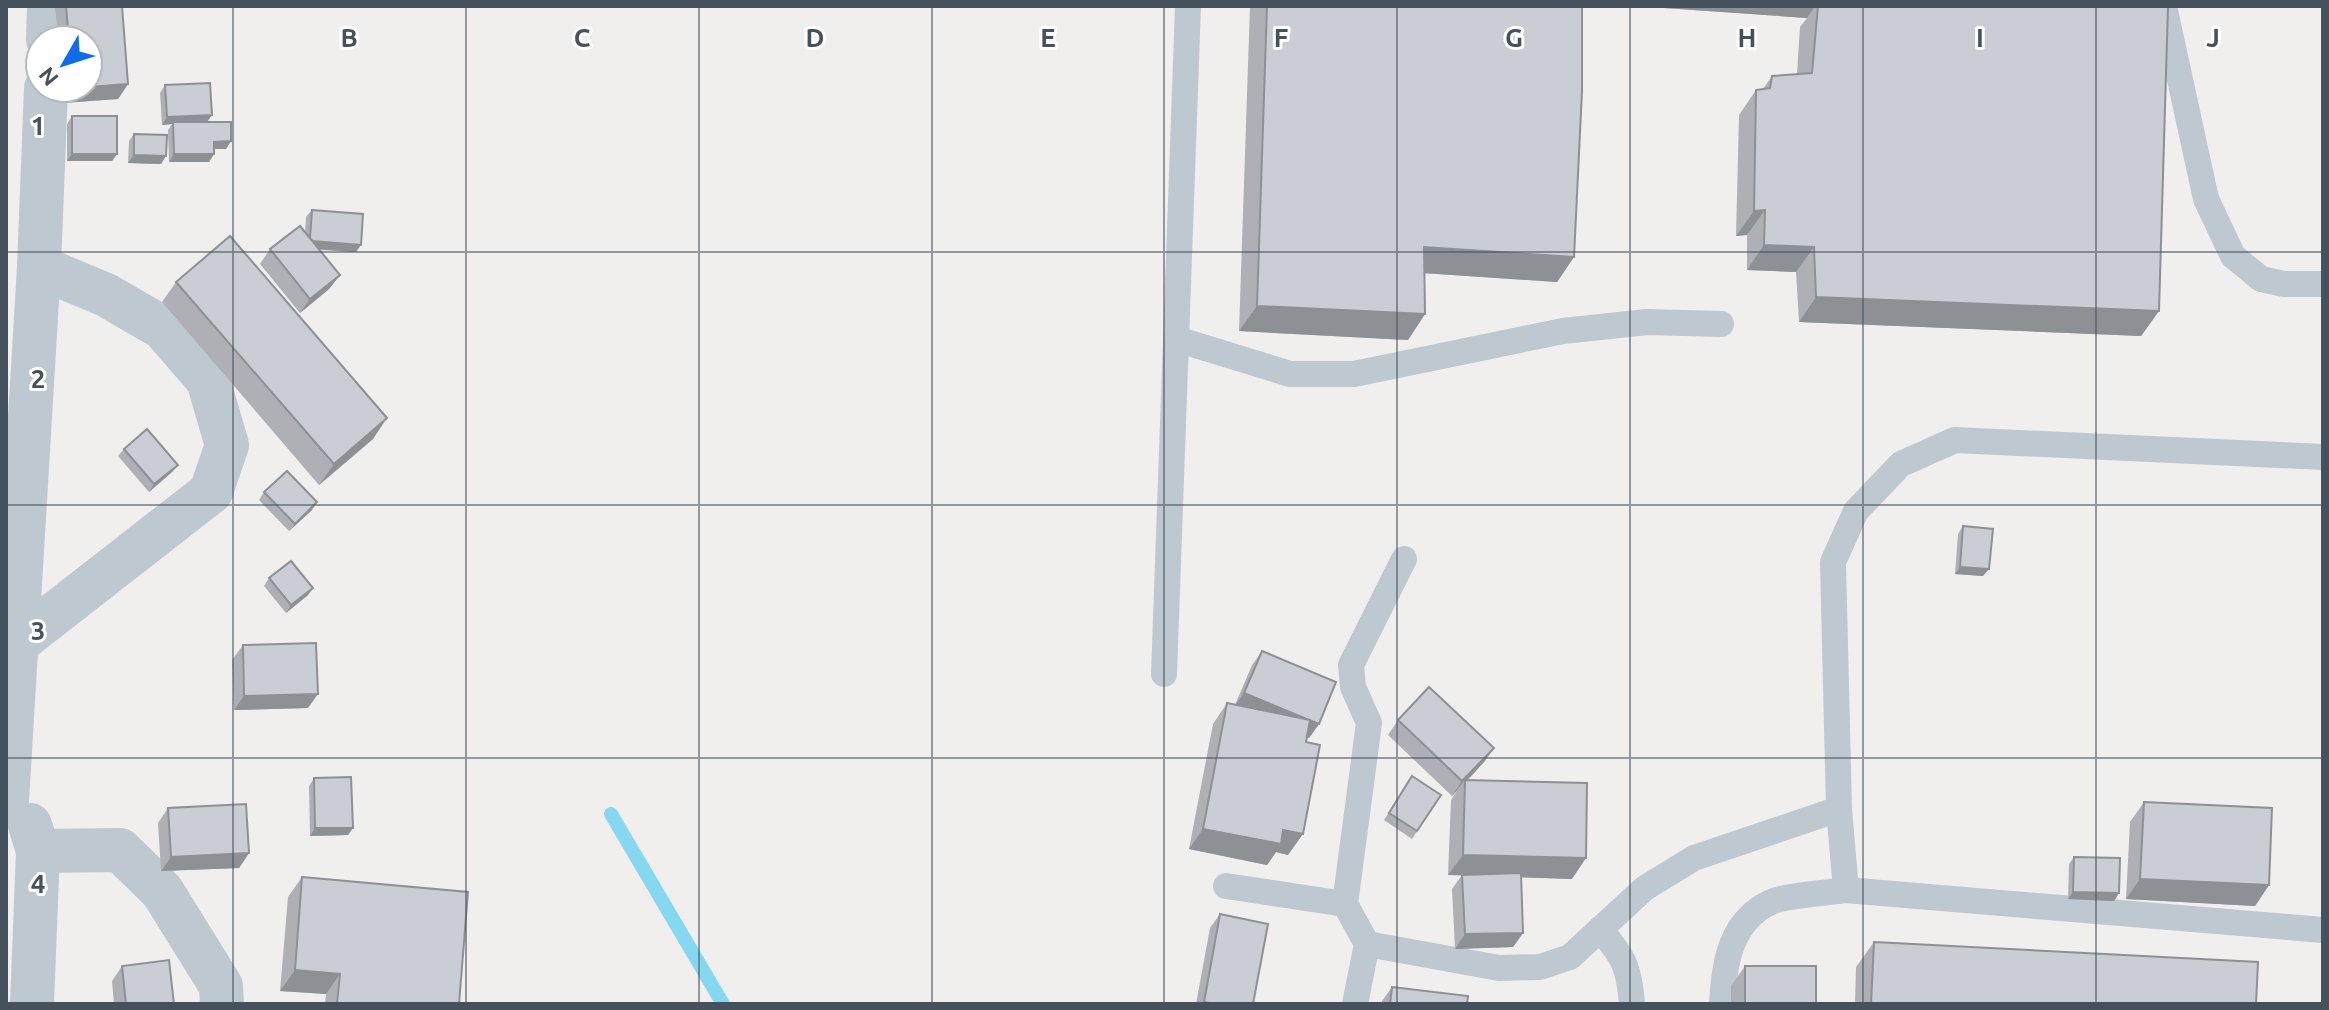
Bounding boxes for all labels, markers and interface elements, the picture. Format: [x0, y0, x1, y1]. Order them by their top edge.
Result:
text: B [340, 23, 358, 52]
text: C [574, 23, 591, 52]
text: D [806, 23, 824, 52]
text: E [1040, 23, 1056, 52]
text: F [1274, 23, 1288, 52]
text: G [1505, 23, 1523, 52]
text: H [1738, 23, 1756, 52]
text: I [1976, 23, 1984, 52]
text: J [2206, 23, 2220, 52]
north arrow [24, 24, 104, 104]
text: N [33, 63, 63, 91]
text: 1 [31, 111, 45, 140]
text: 2 [31, 364, 45, 393]
text: 3 [31, 616, 45, 645]
text: 4 [31, 869, 45, 898]

